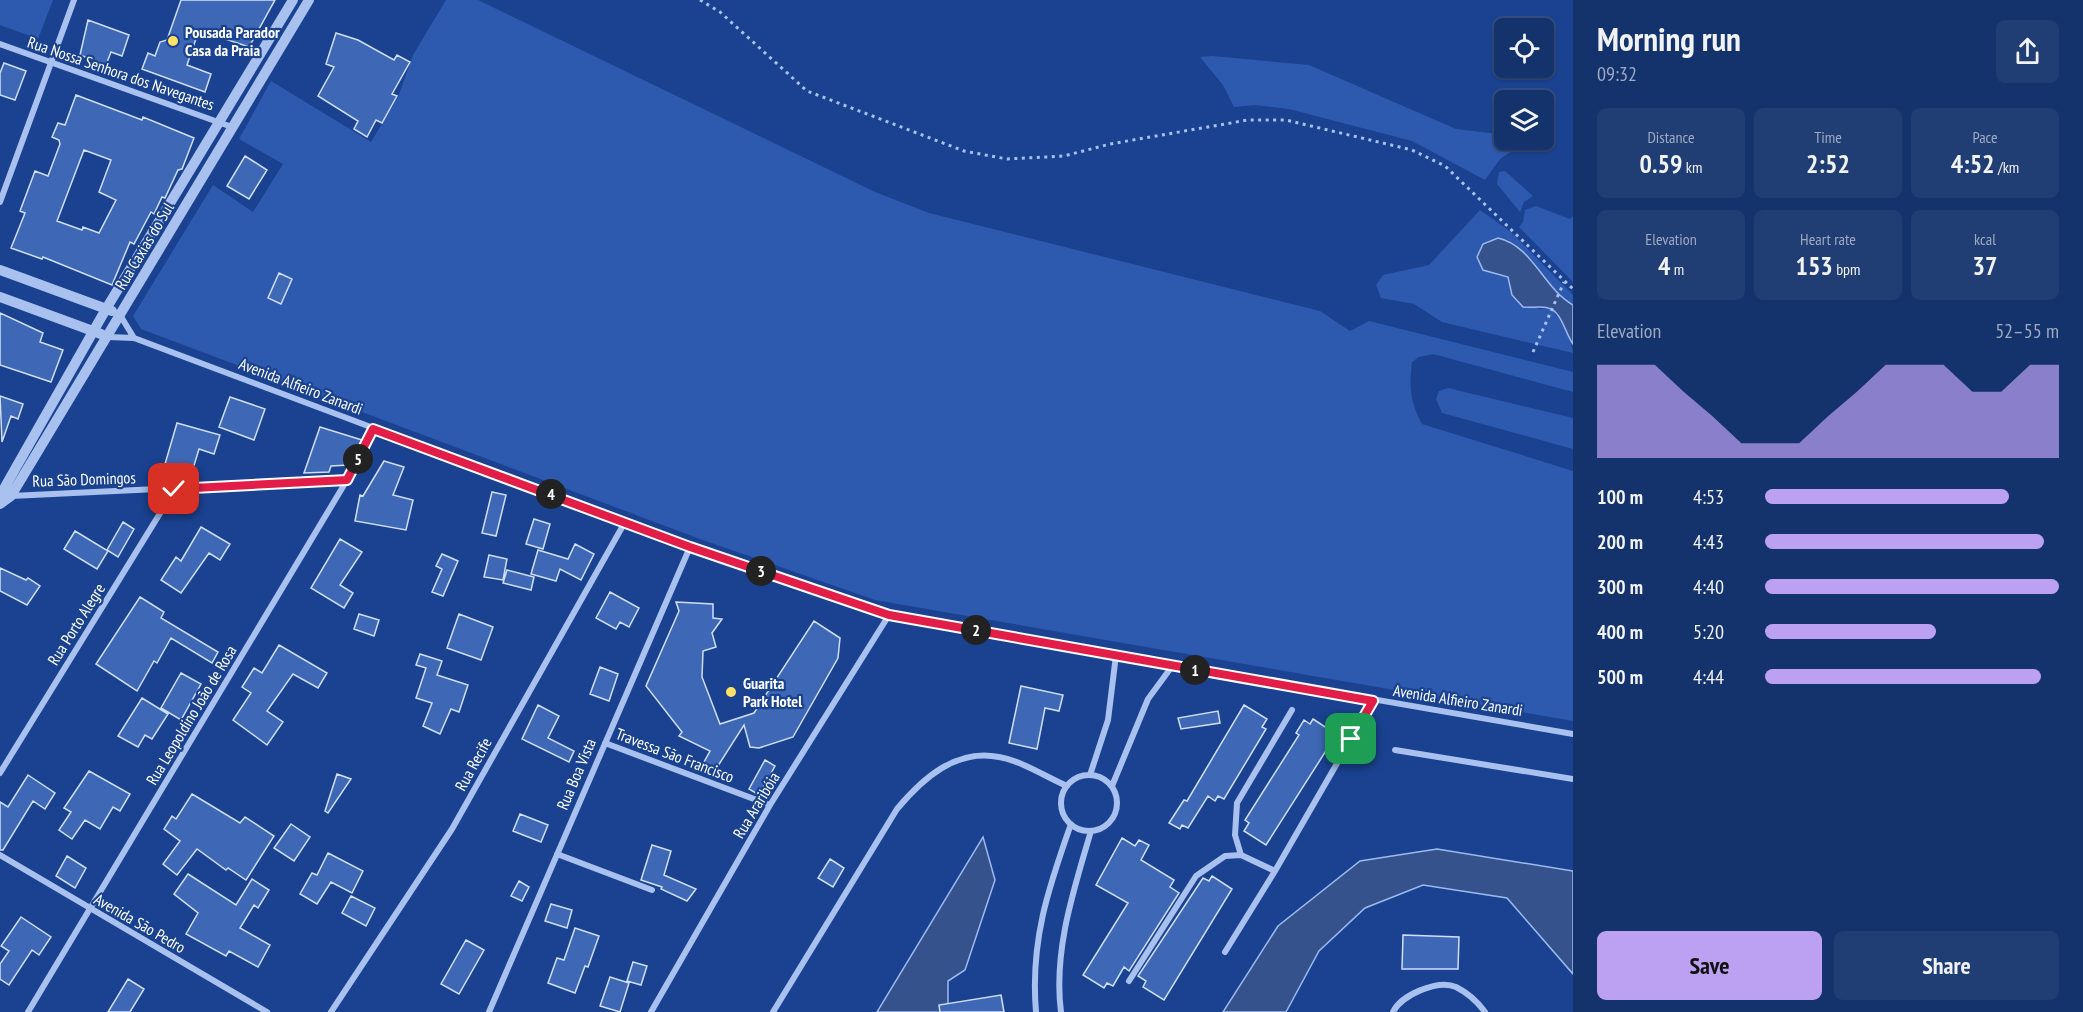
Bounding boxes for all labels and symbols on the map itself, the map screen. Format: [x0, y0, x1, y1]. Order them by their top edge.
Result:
place label: Pousada Parador Casa da Praia [185, 22, 280, 60]
street label: Rua Nossa Senhora dos Navegantes [25, 32, 217, 114]
marker: Pousada Parador Casa da Praia [166, 34, 180, 48]
street label: Rua Caxias do Sul [110, 199, 178, 293]
street label: Avenida Alfieiro Zanardi [236, 353, 366, 419]
pin: 5 [343, 444, 373, 474]
pin [148, 463, 199, 514]
street label: Rua São Domingos [32, 467, 136, 491]
pin: 4 [536, 479, 566, 509]
pin: 3 [746, 556, 776, 586]
street label: Rua Porto Alegre [43, 579, 109, 669]
pin: 2 [961, 615, 991, 645]
street label: Rua Leopoldino João de Rosa [141, 642, 241, 788]
pin: 1 [1180, 655, 1210, 685]
place label: Guarita Park Hotel [743, 673, 802, 711]
street label: Avenida Alfieiro Zanardi [1392, 680, 1524, 720]
marker: Guarita Park Hotel [724, 685, 738, 699]
pin [1325, 713, 1376, 764]
street label: Travessa São Francisco [613, 723, 737, 787]
street label: Rua Recife [450, 734, 496, 794]
street label: Rua Boa Vista [552, 735, 600, 813]
street label: Rua Araribóia [728, 768, 784, 842]
street label: Avenida São Pedro [91, 889, 189, 957]

